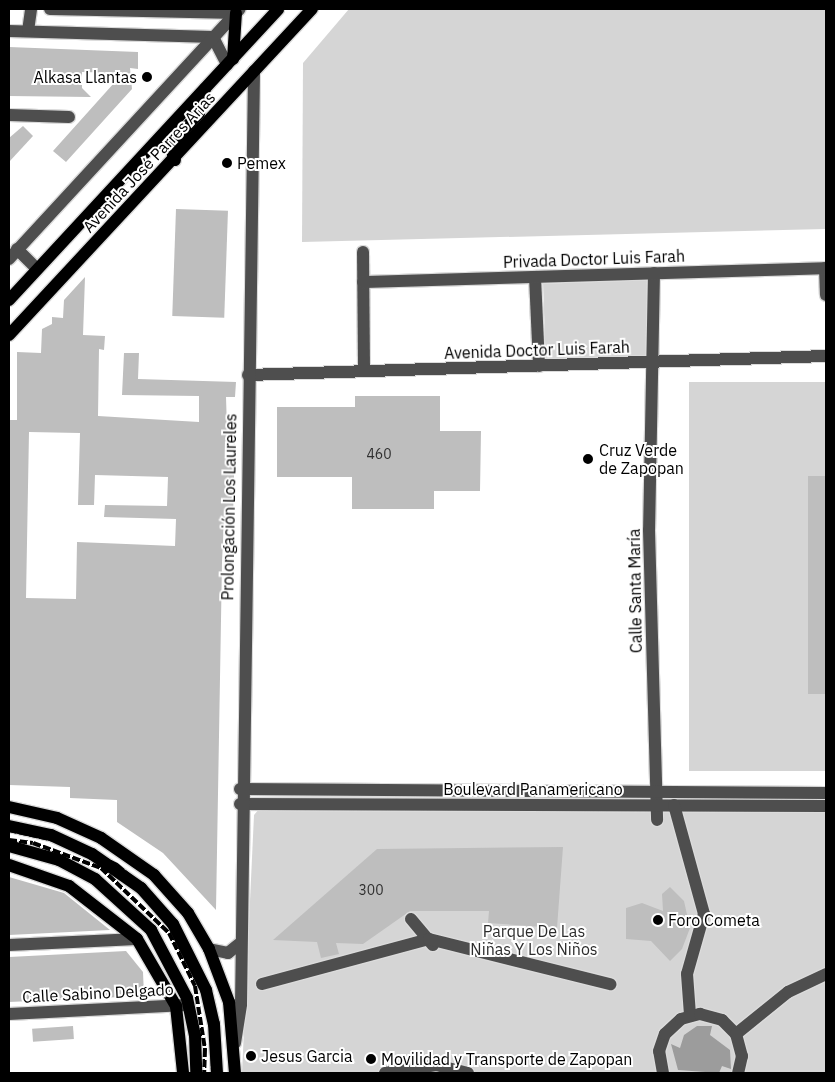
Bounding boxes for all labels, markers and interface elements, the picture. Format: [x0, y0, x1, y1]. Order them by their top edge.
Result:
place label: Alkasa Llantas [33, 67, 137, 87]
marker: Alkasa Llantas [141, 71, 153, 83]
street label: Avenida José Parres Arias [79, 88, 219, 236]
place label: Pemex [237, 153, 286, 173]
marker: Pemex [221, 157, 233, 169]
street label: Privada Doctor Luis Farah [503, 246, 685, 272]
street label: Avenida Doctor Luis Farah [444, 337, 630, 363]
street label: Prolongación Los Laureles [218, 413, 240, 601]
place label: Cruz Verde de Zapopan [599, 440, 684, 478]
house number: 460 [366, 446, 392, 462]
marker: Cruz Verde de Zapopan [581, 452, 595, 466]
street label: Calle Santa María [624, 529, 646, 653]
street label: Boulevard Panamericano [443, 779, 623, 799]
house number: 300 [358, 882, 384, 898]
place label: Foro Cometa [668, 910, 760, 930]
marker: Foro Cometa [652, 914, 664, 926]
park label: Parque De Las Niñas Y Los Niños [470, 921, 598, 959]
street label: Calle Sabino Delgado [22, 979, 174, 1007]
place label: Jesus Garcia [261, 1046, 352, 1066]
place label: Movilidad y Transporte de Zapopan [381, 1049, 632, 1069]
marker: Jesus Garcia [245, 1050, 257, 1062]
marker: Movilidad y Transporte de Zapopan [365, 1053, 377, 1065]

